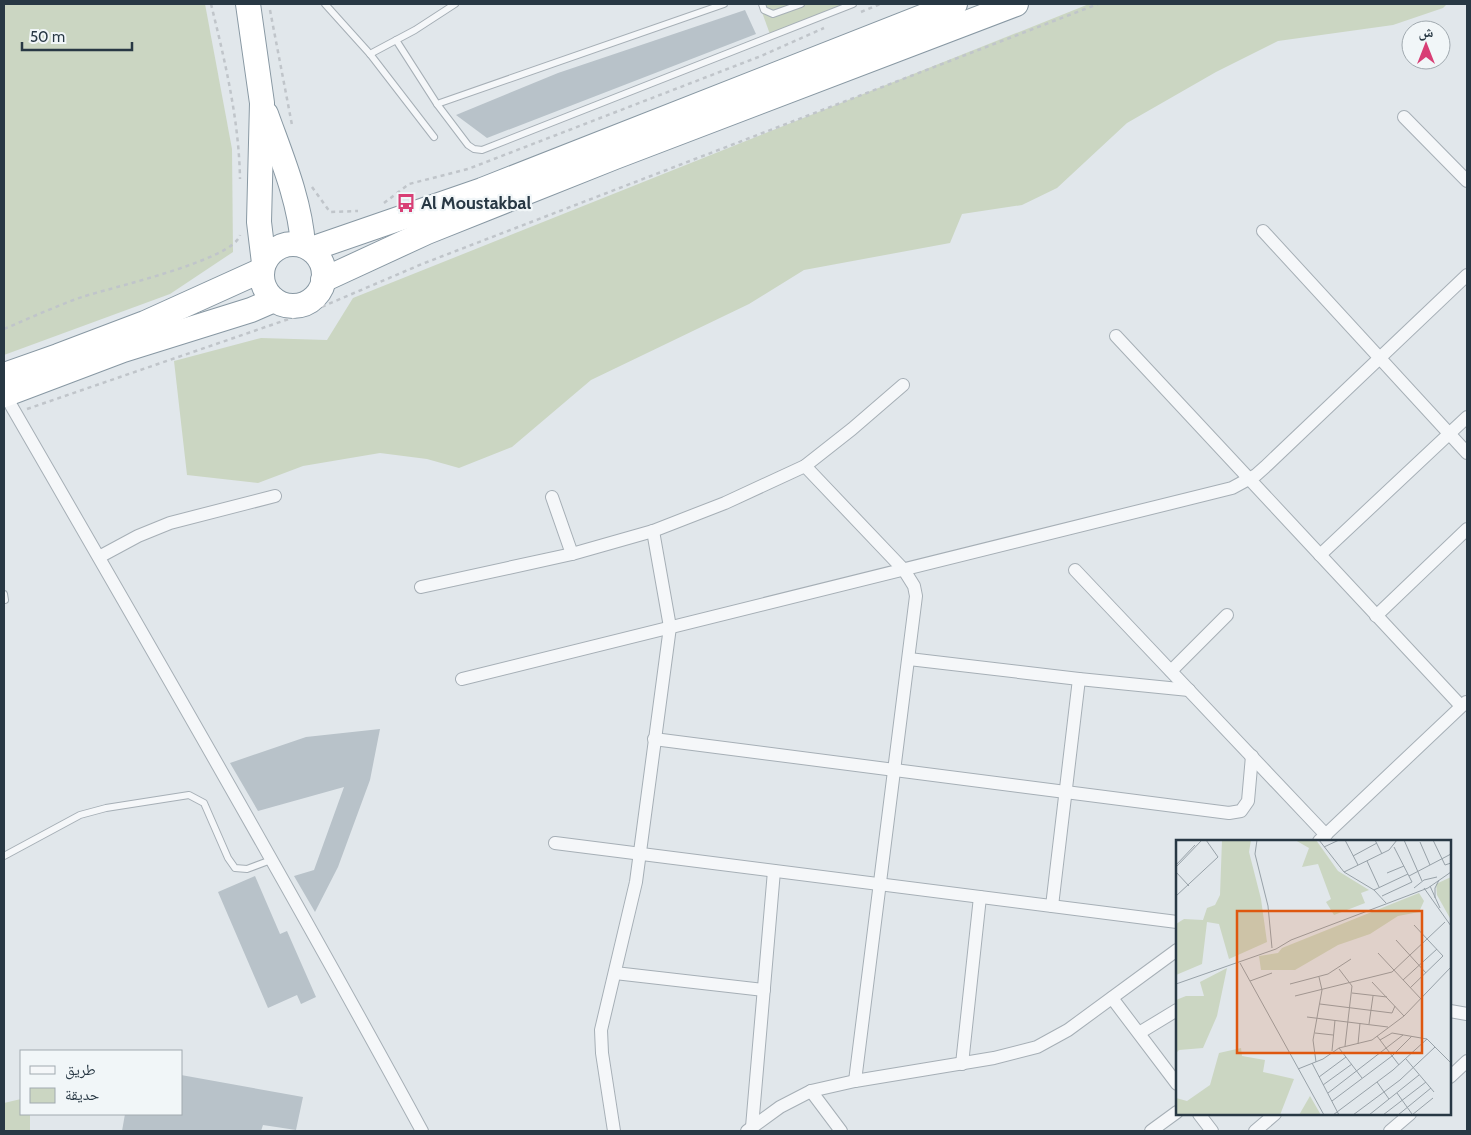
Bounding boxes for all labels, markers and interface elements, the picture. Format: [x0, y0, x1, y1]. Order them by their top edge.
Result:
scale bar [22, 20, 132, 52]
north arrow [1401, 20, 1451, 70]
text: ش [1419, 23, 1434, 41]
text: 50 m [30, 28, 65, 46]
bus stop icon: Al Moustakbal [395, 192, 417, 214]
place label: Al Moustakbal [421, 192, 532, 214]
inset map [1176, 840, 1451, 1115]
legend [20, 1050, 182, 1115]
text: طريق [65, 1061, 96, 1080]
text: حديقة [65, 1086, 100, 1104]

